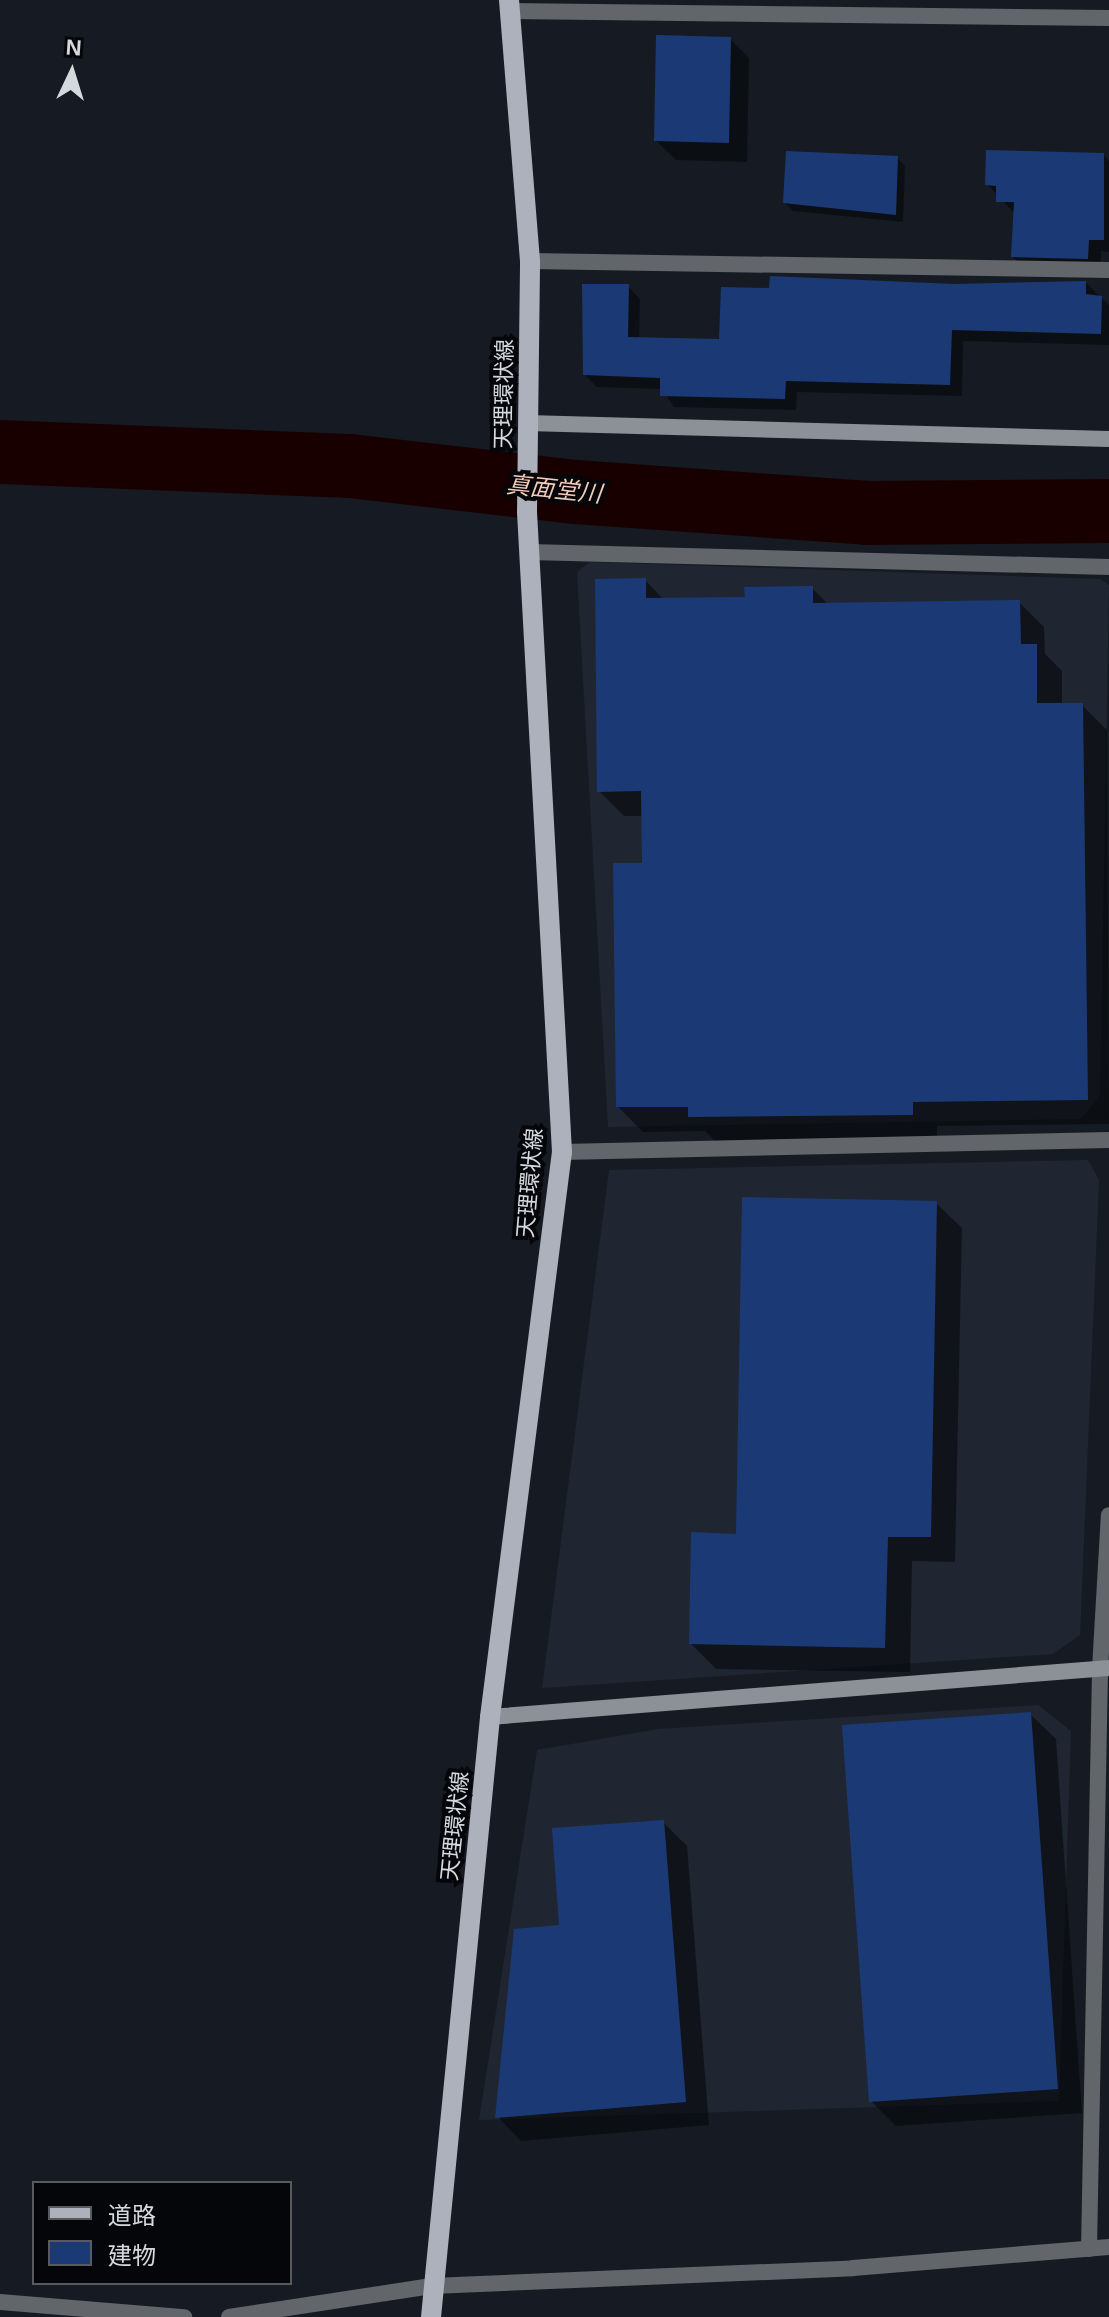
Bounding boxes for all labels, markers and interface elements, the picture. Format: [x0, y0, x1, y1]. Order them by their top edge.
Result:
north arrow [32, 32, 112, 112]
text: N [65, 35, 82, 61]
street label: 天理環状線 [490, 339, 518, 449]
water label: 真面堂川 [505, 470, 603, 508]
street label: 天理環状線 [512, 1127, 548, 1239]
street label: 天理環状線 [436, 1770, 474, 1882]
legend [32, 2181, 292, 2285]
text: 道路 [108, 2202, 156, 2229]
text: 建物 [108, 2242, 156, 2269]

